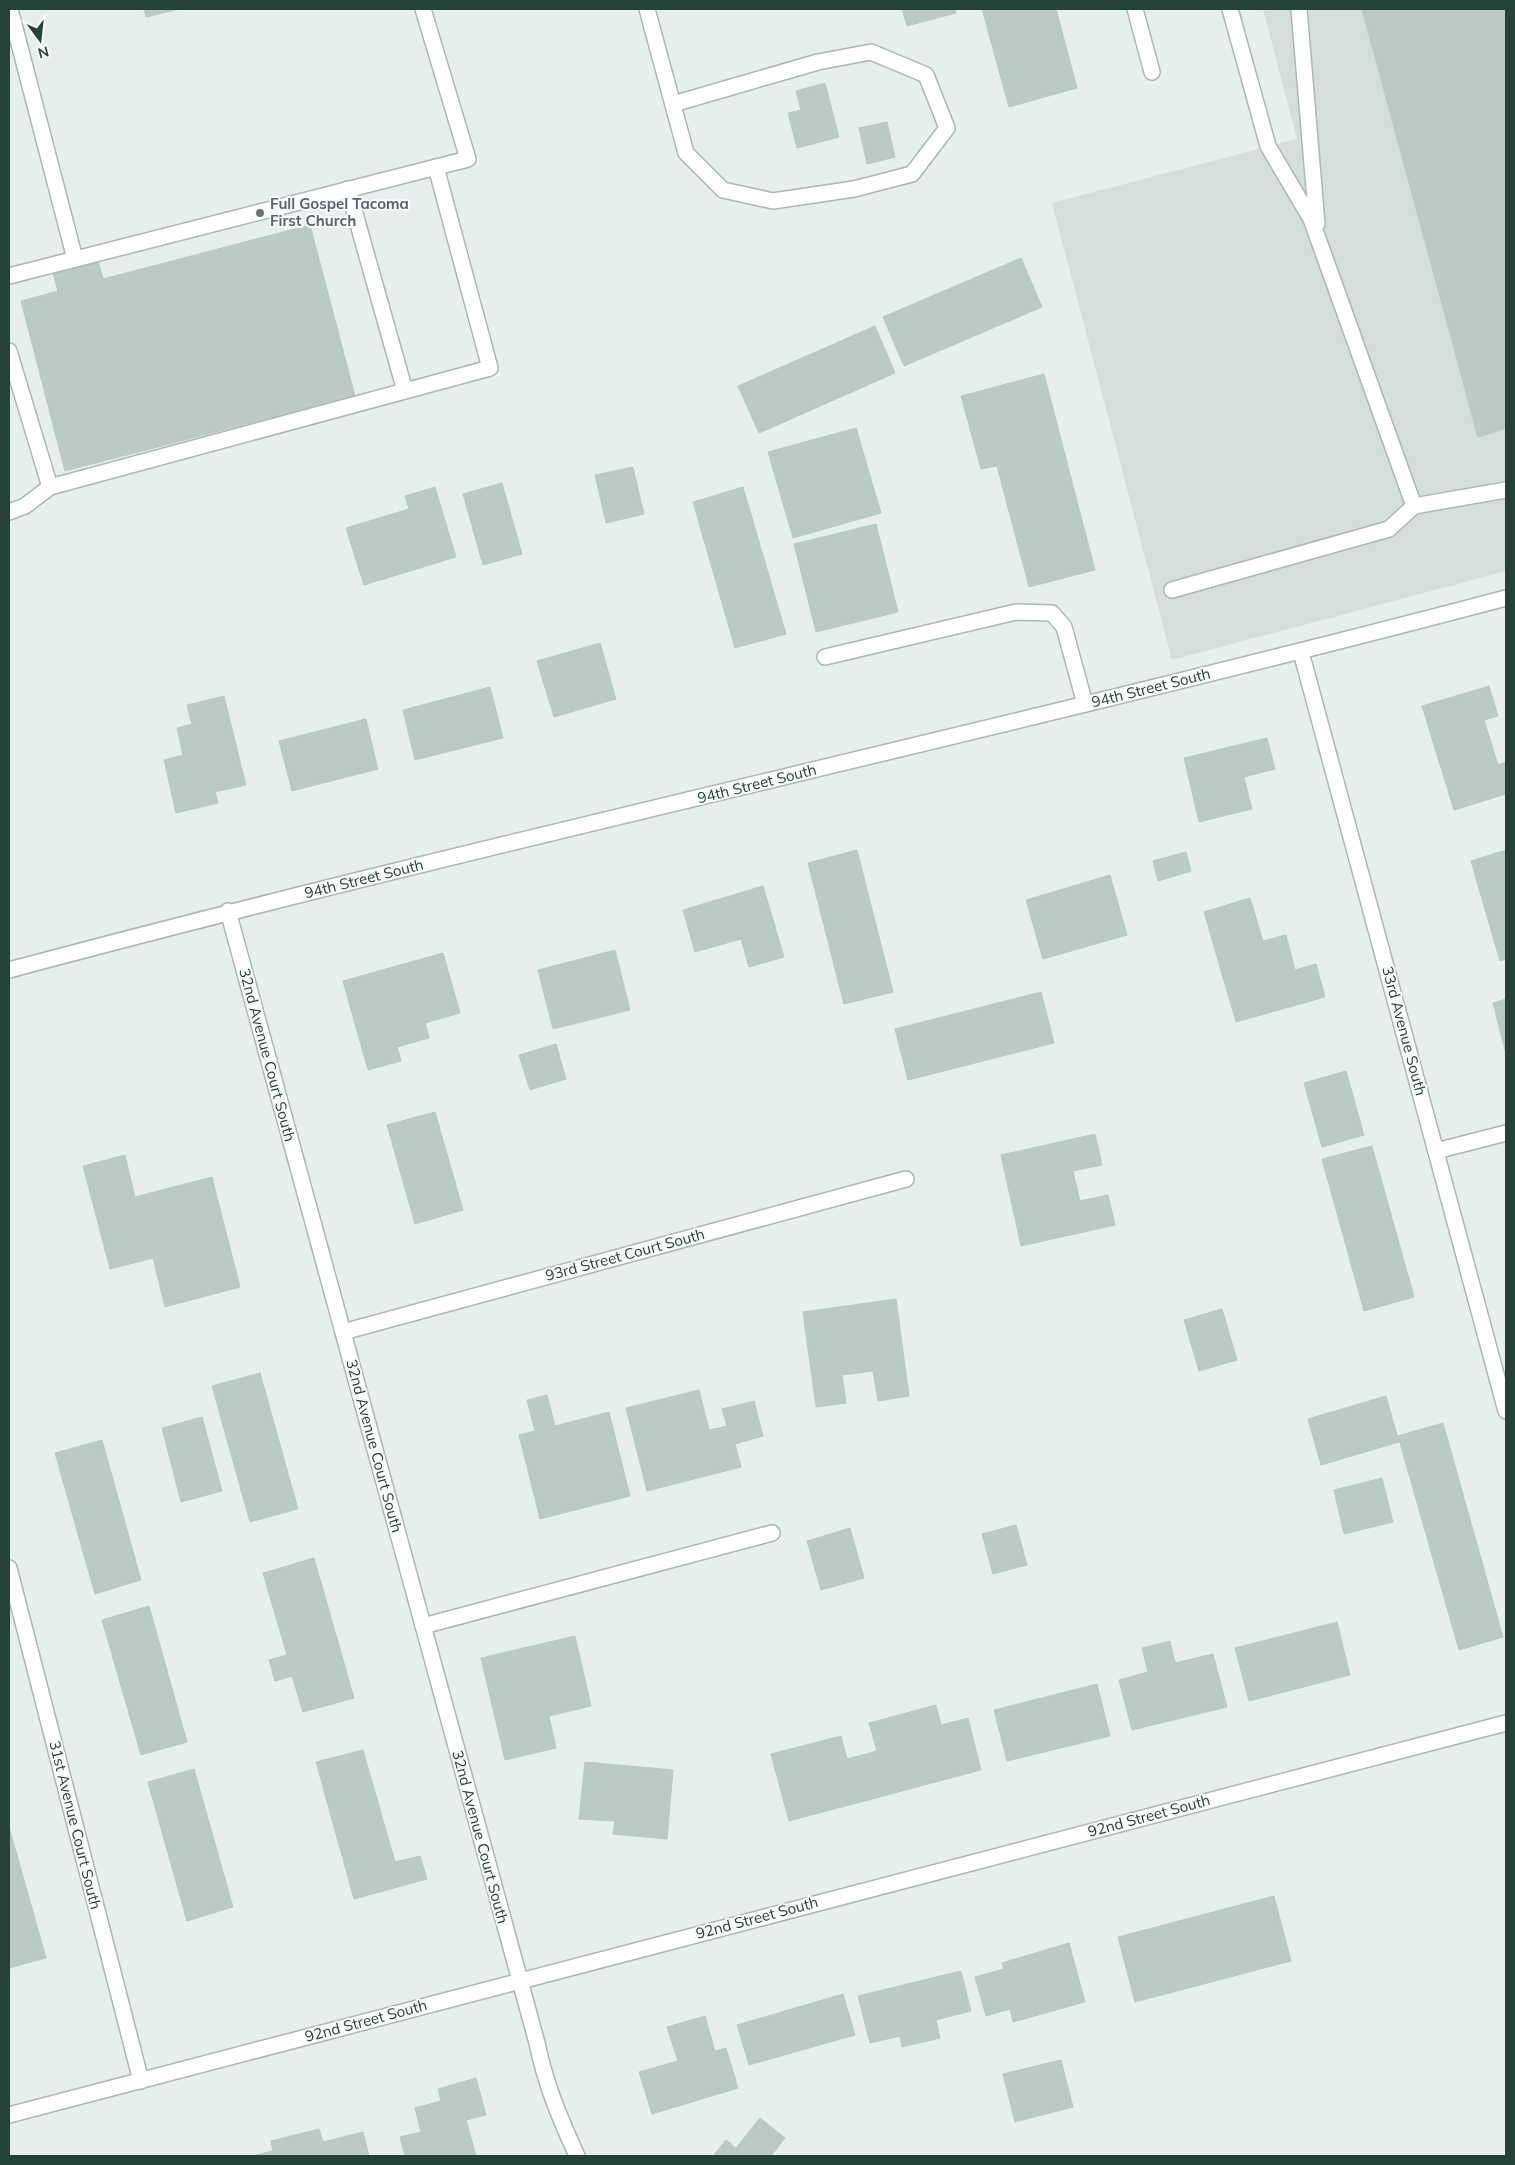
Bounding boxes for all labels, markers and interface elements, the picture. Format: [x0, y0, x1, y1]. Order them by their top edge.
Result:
north arrow [15, 15, 65, 65]
text: N [36, 42, 51, 63]
place label: Full Gospel Tacoma First Church [270, 194, 409, 230]
marker: Full Gospel Tacoma First Church [254, 207, 266, 219]
street label: 94th Street South [1089, 664, 1212, 711]
street label: 94th Street South [695, 760, 818, 807]
street label: 94th Street South [302, 855, 425, 902]
street label: 33rd Avenue South [1378, 964, 1431, 1098]
street label: 32nd Avenue Court South [235, 966, 300, 1144]
street label: 93rd Street Court South [543, 1224, 707, 1285]
street label: 32nd Avenue Court South [342, 1357, 407, 1535]
street label: 31st Avenue Court South [45, 1739, 106, 1911]
street label: 32nd Avenue Court South [448, 1748, 513, 1926]
street label: 92nd Street South [1086, 1790, 1212, 1841]
street label: 92nd Street South [694, 1892, 820, 1943]
street label: 92nd Street South [303, 1995, 429, 2046]

